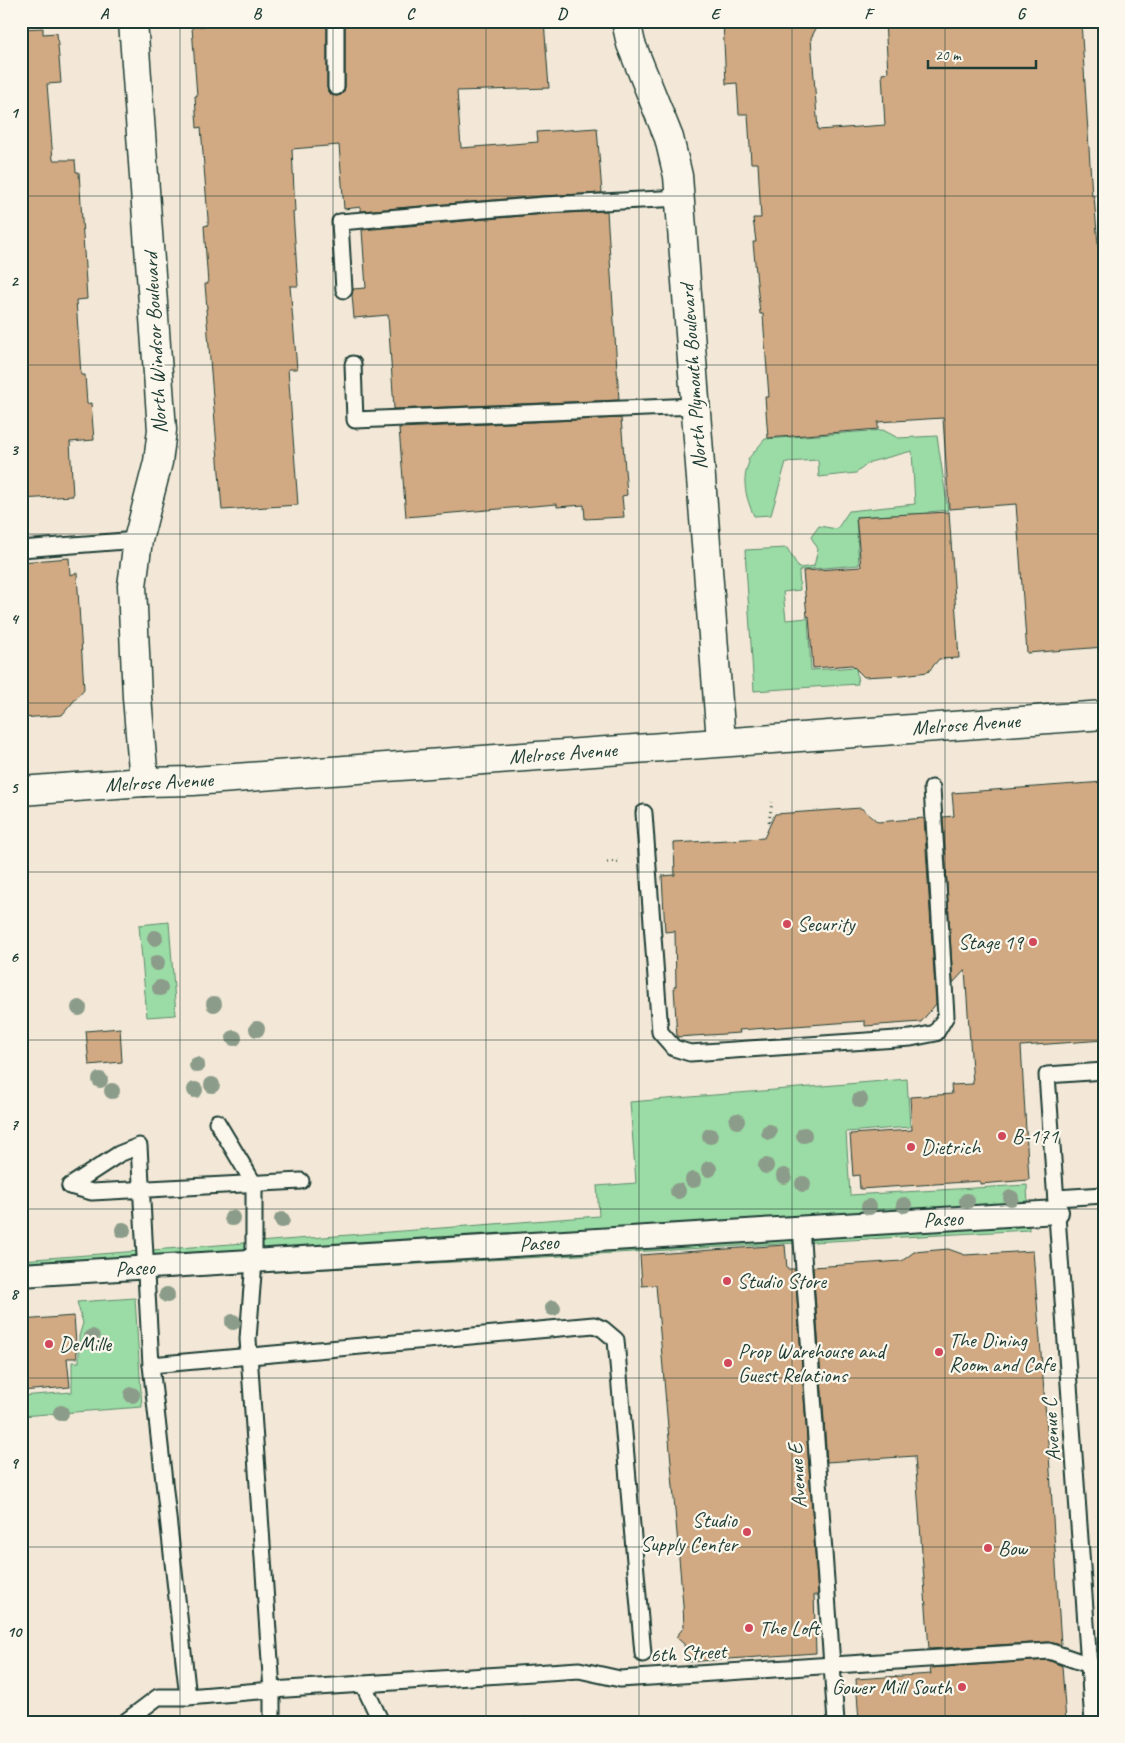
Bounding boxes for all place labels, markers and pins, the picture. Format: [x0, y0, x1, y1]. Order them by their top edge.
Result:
place label: Security [797, 911, 856, 937]
marker: Security [781, 918, 793, 930]
place label: Stage 19 [958, 929, 1025, 955]
marker: Stage 19 [1027, 936, 1039, 948]
place label: B-171 [1012, 1123, 1060, 1149]
marker: B-171 [996, 1130, 1008, 1142]
place label: Dietrich [921, 1134, 981, 1160]
marker: Dietrich [905, 1141, 917, 1153]
place label: Studio Store [737, 1268, 827, 1294]
marker: Studio Store [721, 1275, 733, 1287]
place label: The Dining Room and Cafe [949, 1327, 1056, 1377]
place label: DeMille [59, 1331, 112, 1357]
marker: DeMille [43, 1338, 55, 1350]
place label: Prop Warehouse and Guest Relations [738, 1338, 888, 1388]
marker: The Dining Room and Cafe [933, 1346, 945, 1358]
marker: Prop Warehouse and Guest Relations [722, 1357, 734, 1369]
place label: Studio Supply Center [640, 1507, 739, 1557]
marker: Studio Supply Center [741, 1526, 753, 1538]
place label: Bow [998, 1535, 1029, 1561]
marker: Bow [982, 1542, 994, 1554]
place label: The Loft [759, 1615, 821, 1641]
marker: The Loft [743, 1622, 755, 1634]
place label: Gower Mill South [832, 1674, 952, 1700]
marker: Gower Mill South [956, 1681, 968, 1693]

